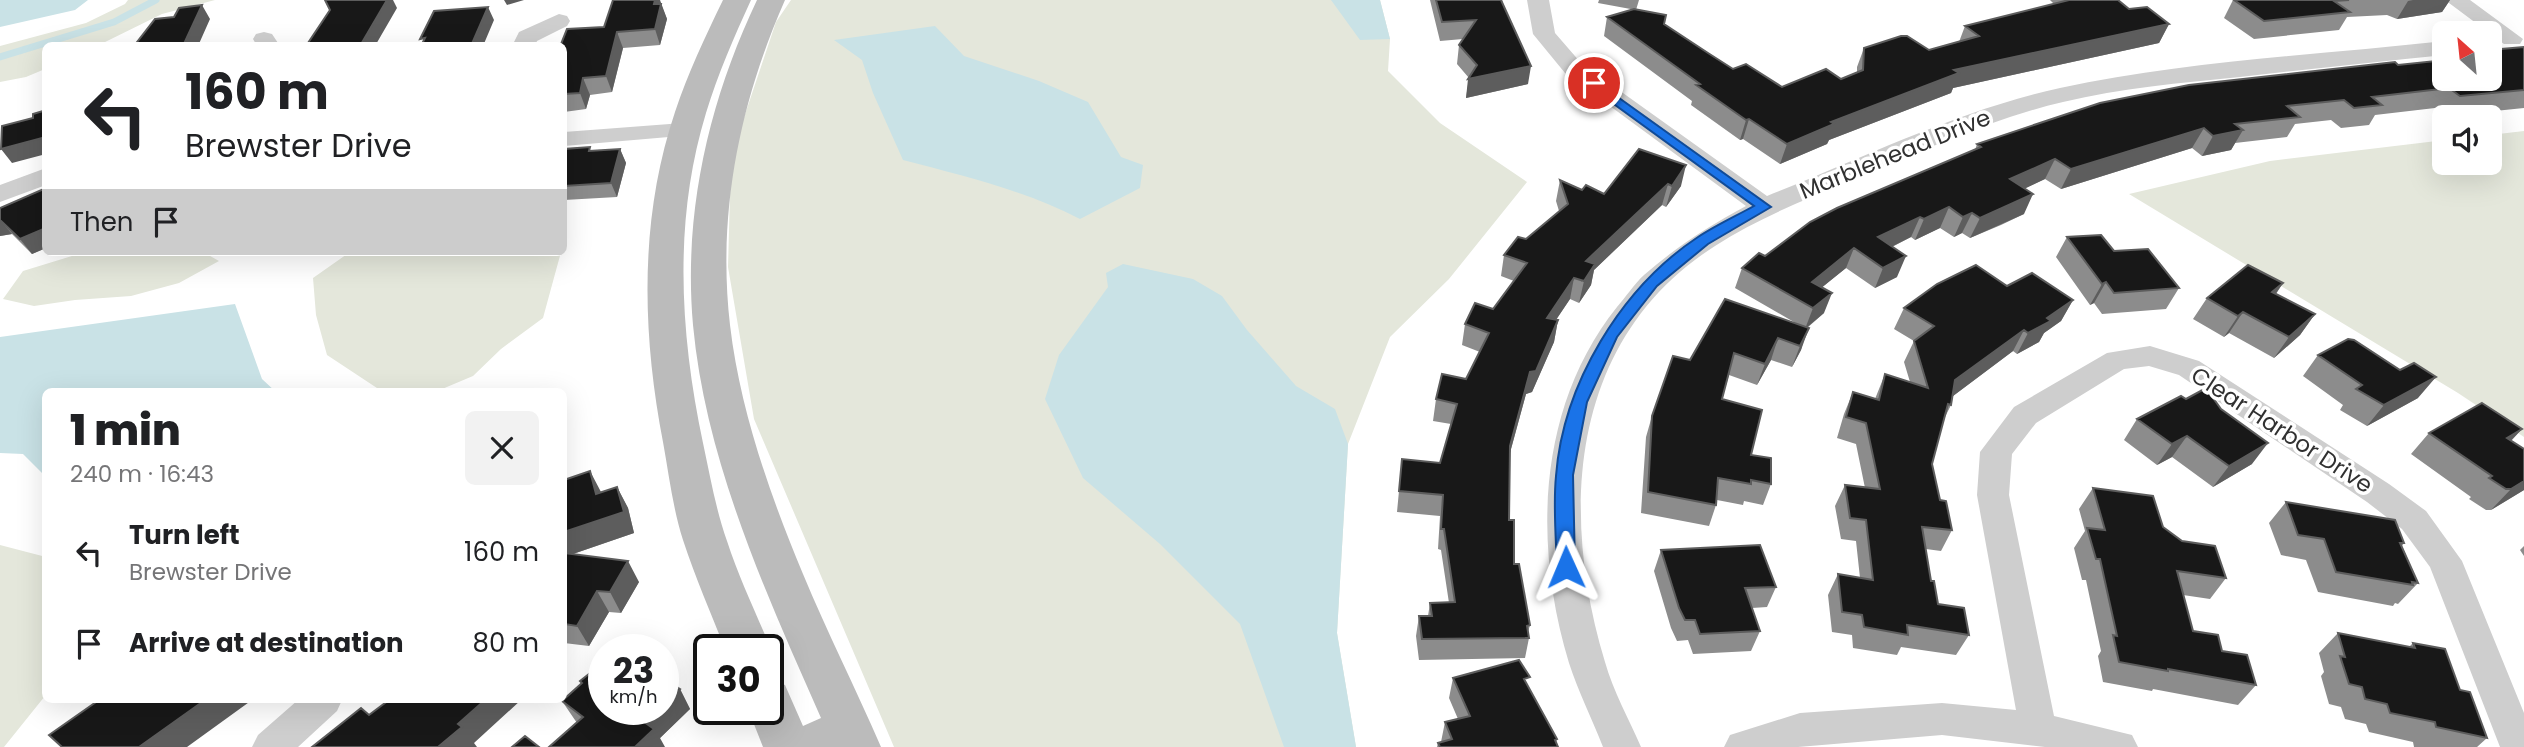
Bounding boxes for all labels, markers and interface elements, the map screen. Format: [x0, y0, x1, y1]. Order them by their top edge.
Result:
north arrow [2432, 21, 2502, 91]
map controls [2432, 21, 2502, 175]
pin [1564, 53, 1624, 113]
text: 160 m [185, 58, 329, 126]
icon: arrive [1575, 64, 1613, 102]
icon: left [70, 70, 161, 161]
street label: Marblehead Drive [1795, 101, 1995, 207]
button: sound [2432, 105, 2502, 175]
text: Brewster Drive [185, 123, 412, 168]
icon: arrive [147, 203, 185, 241]
text: Then [70, 204, 133, 240]
street label: Clear Harbor Drive [2185, 359, 2379, 501]
text: 1 min [70, 401, 181, 460]
button: close [465, 411, 539, 485]
text: 240 m · 16:43 [70, 458, 214, 490]
text: Turn left [129, 517, 240, 553]
position arrow [1529, 530, 1603, 604]
icon: left [70, 534, 108, 572]
text: 160 m [464, 534, 539, 570]
text: Brewster Drive [129, 556, 292, 588]
icon: arrive [70, 625, 108, 663]
text: Arrive at destination [129, 625, 404, 661]
text: 80 m [473, 625, 539, 661]
speed limit sign: 30 [693, 634, 784, 725]
text: 23 [613, 646, 654, 695]
text: km/h [610, 684, 657, 709]

